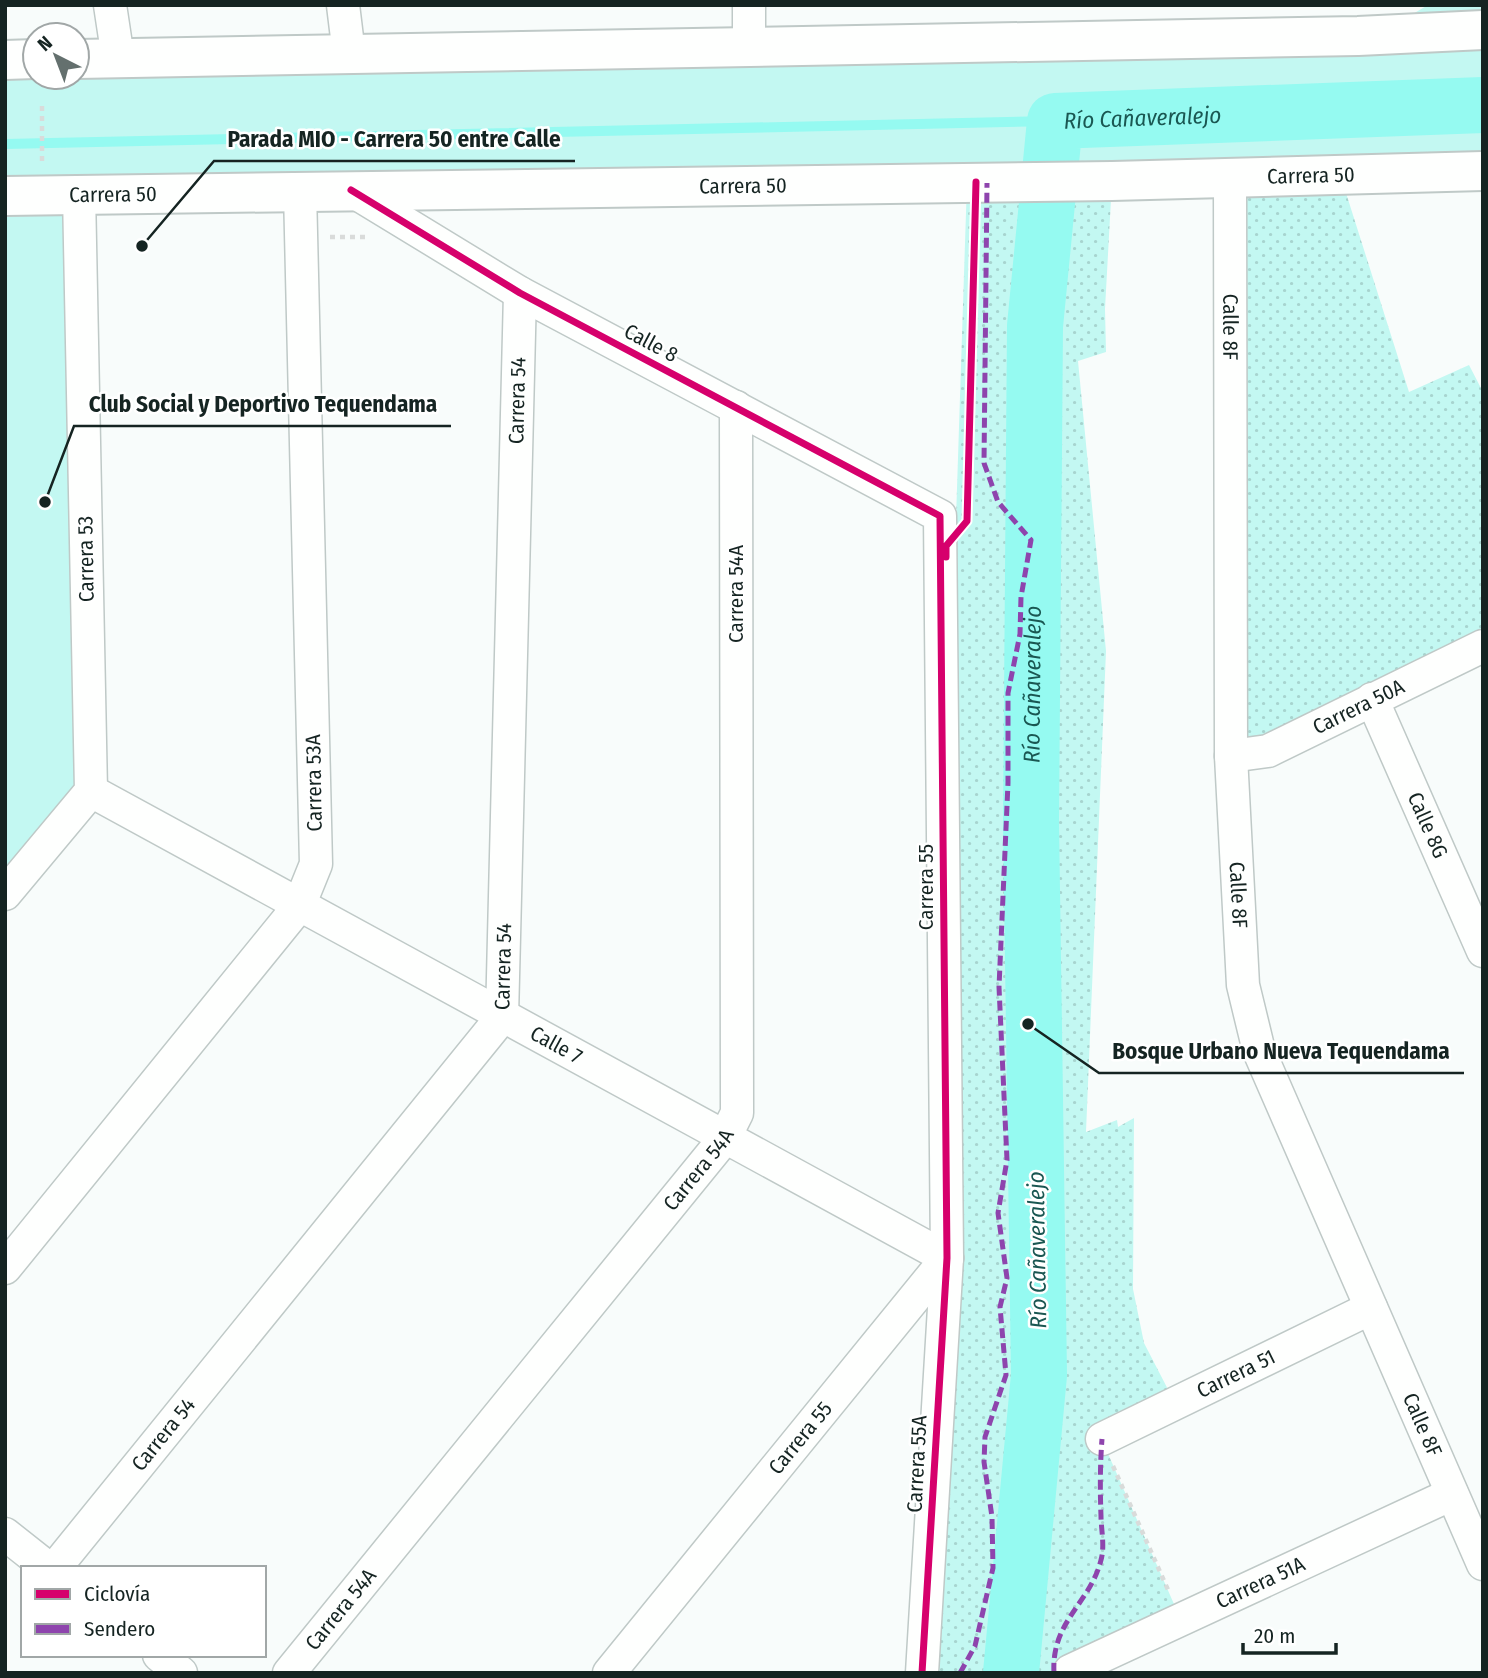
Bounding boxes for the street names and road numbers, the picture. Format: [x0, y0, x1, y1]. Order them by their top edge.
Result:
street label: Carrera 50 [1267, 161, 1355, 190]
street label: Carrera 50 [699, 172, 787, 200]
street label: Carrera 50 [69, 181, 157, 208]
street label: Calle 8F [1217, 294, 1243, 360]
street label: Calle 8 [620, 318, 682, 368]
street label: Carrera 54 [503, 357, 531, 444]
street label: Carrera 53 [72, 516, 100, 602]
street label: Carrera 54A [723, 545, 749, 643]
street label: Carrera 50A [1308, 673, 1409, 740]
street label: Carrera 53A [300, 734, 328, 832]
street label: Calle 8G [1402, 788, 1454, 862]
street label: Carrera 55 [913, 844, 939, 930]
street label: Calle 8F [1224, 861, 1253, 929]
street label: Carrera 54 [489, 923, 517, 1010]
street label: Calle 7 [526, 1020, 587, 1070]
street label: Carrera 54A [658, 1125, 740, 1216]
street label: Carrera 51 [1193, 1344, 1279, 1404]
street label: Calle 8F [1397, 1389, 1447, 1460]
street label: Carrera 54 [126, 1392, 201, 1476]
street label: Carrera 55 [763, 1396, 838, 1480]
street label: Carrera 55A [901, 1415, 933, 1513]
street label: Carrera 51A [1212, 1551, 1309, 1614]
street label: Carrera 54A [300, 1563, 382, 1656]

